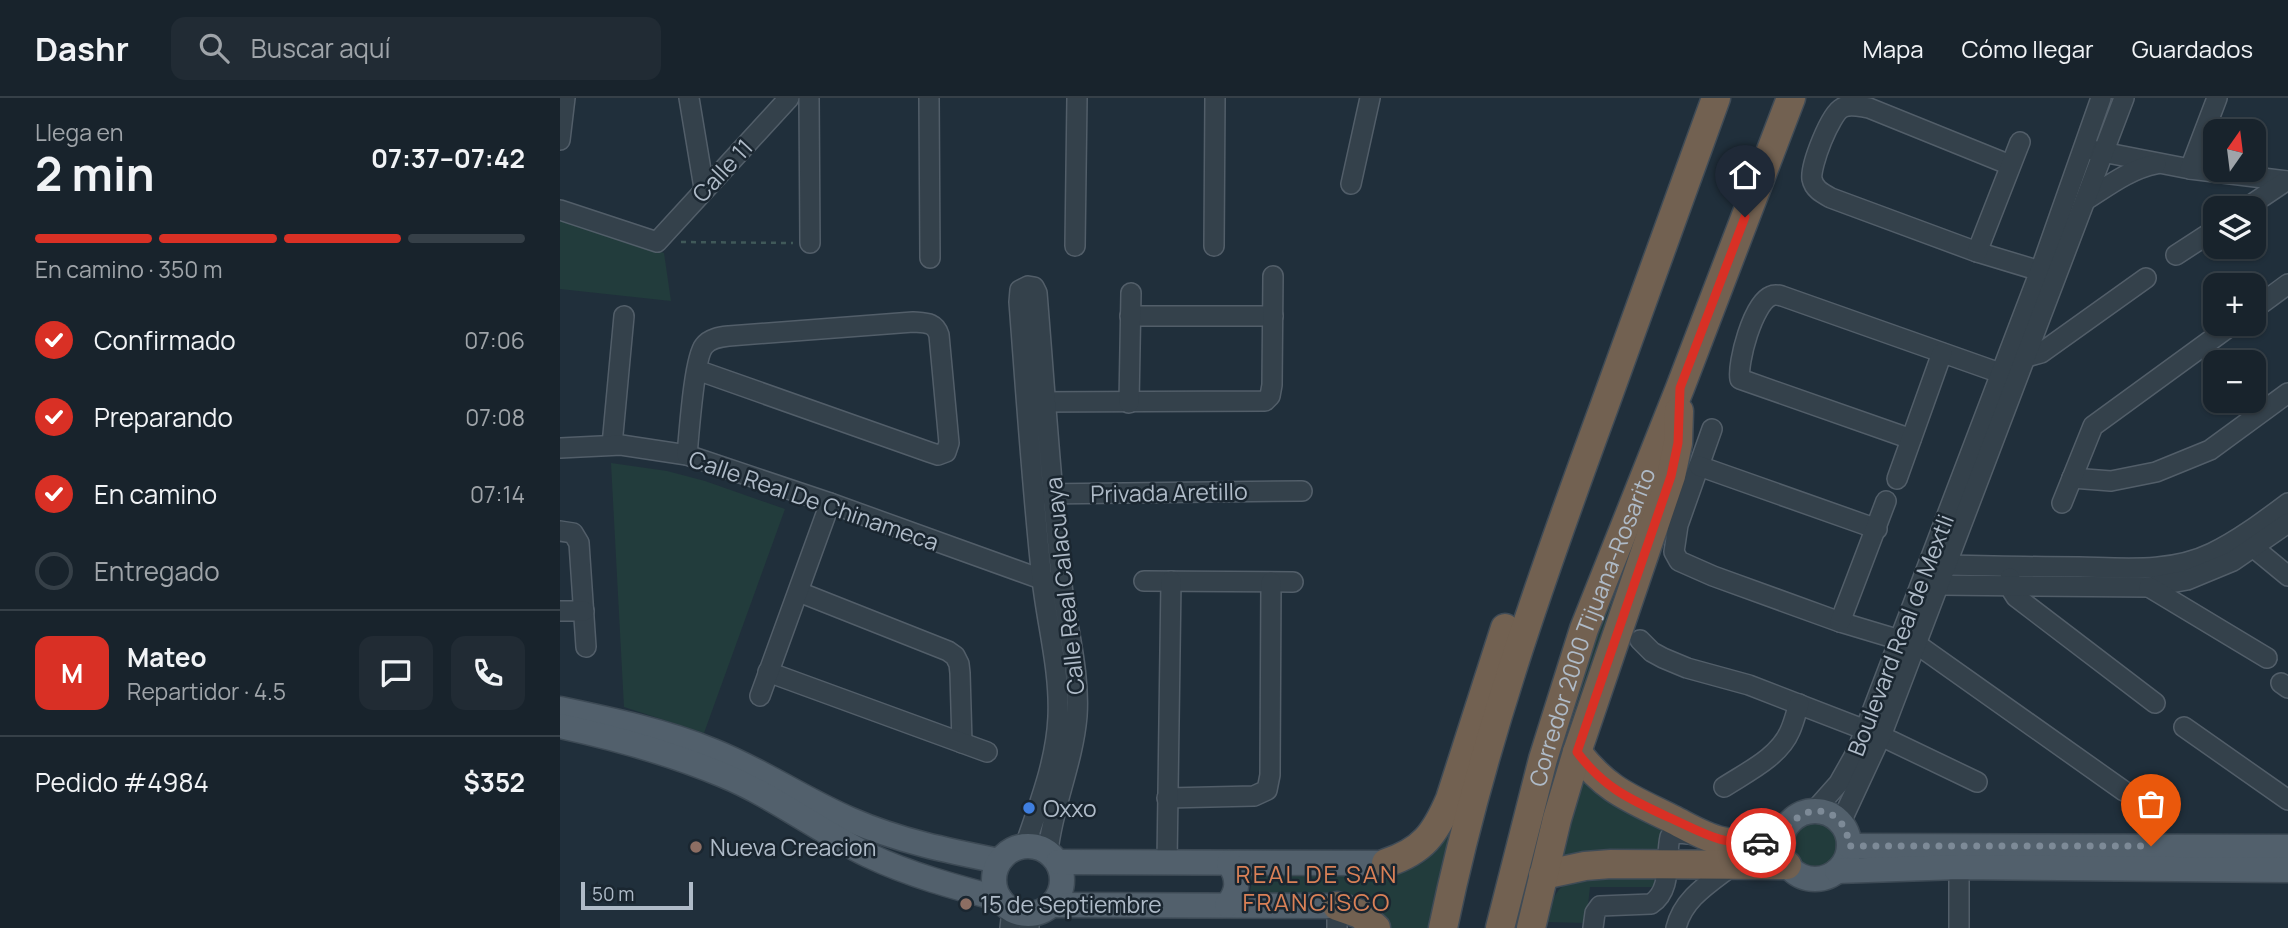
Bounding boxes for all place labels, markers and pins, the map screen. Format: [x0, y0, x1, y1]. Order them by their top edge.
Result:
pin [1715, 145, 1775, 217]
pin [2121, 774, 2181, 846]
place label: Oxxo [1043, 792, 1097, 824]
marker: Oxxo [1021, 800, 1037, 816]
place label: Nueva Creacion [710, 831, 876, 863]
marker: Nueva Creacion [688, 839, 704, 855]
place label: 15 de Septiembre [980, 888, 1162, 920]
marker: 15 de Septiembre [958, 896, 974, 912]

